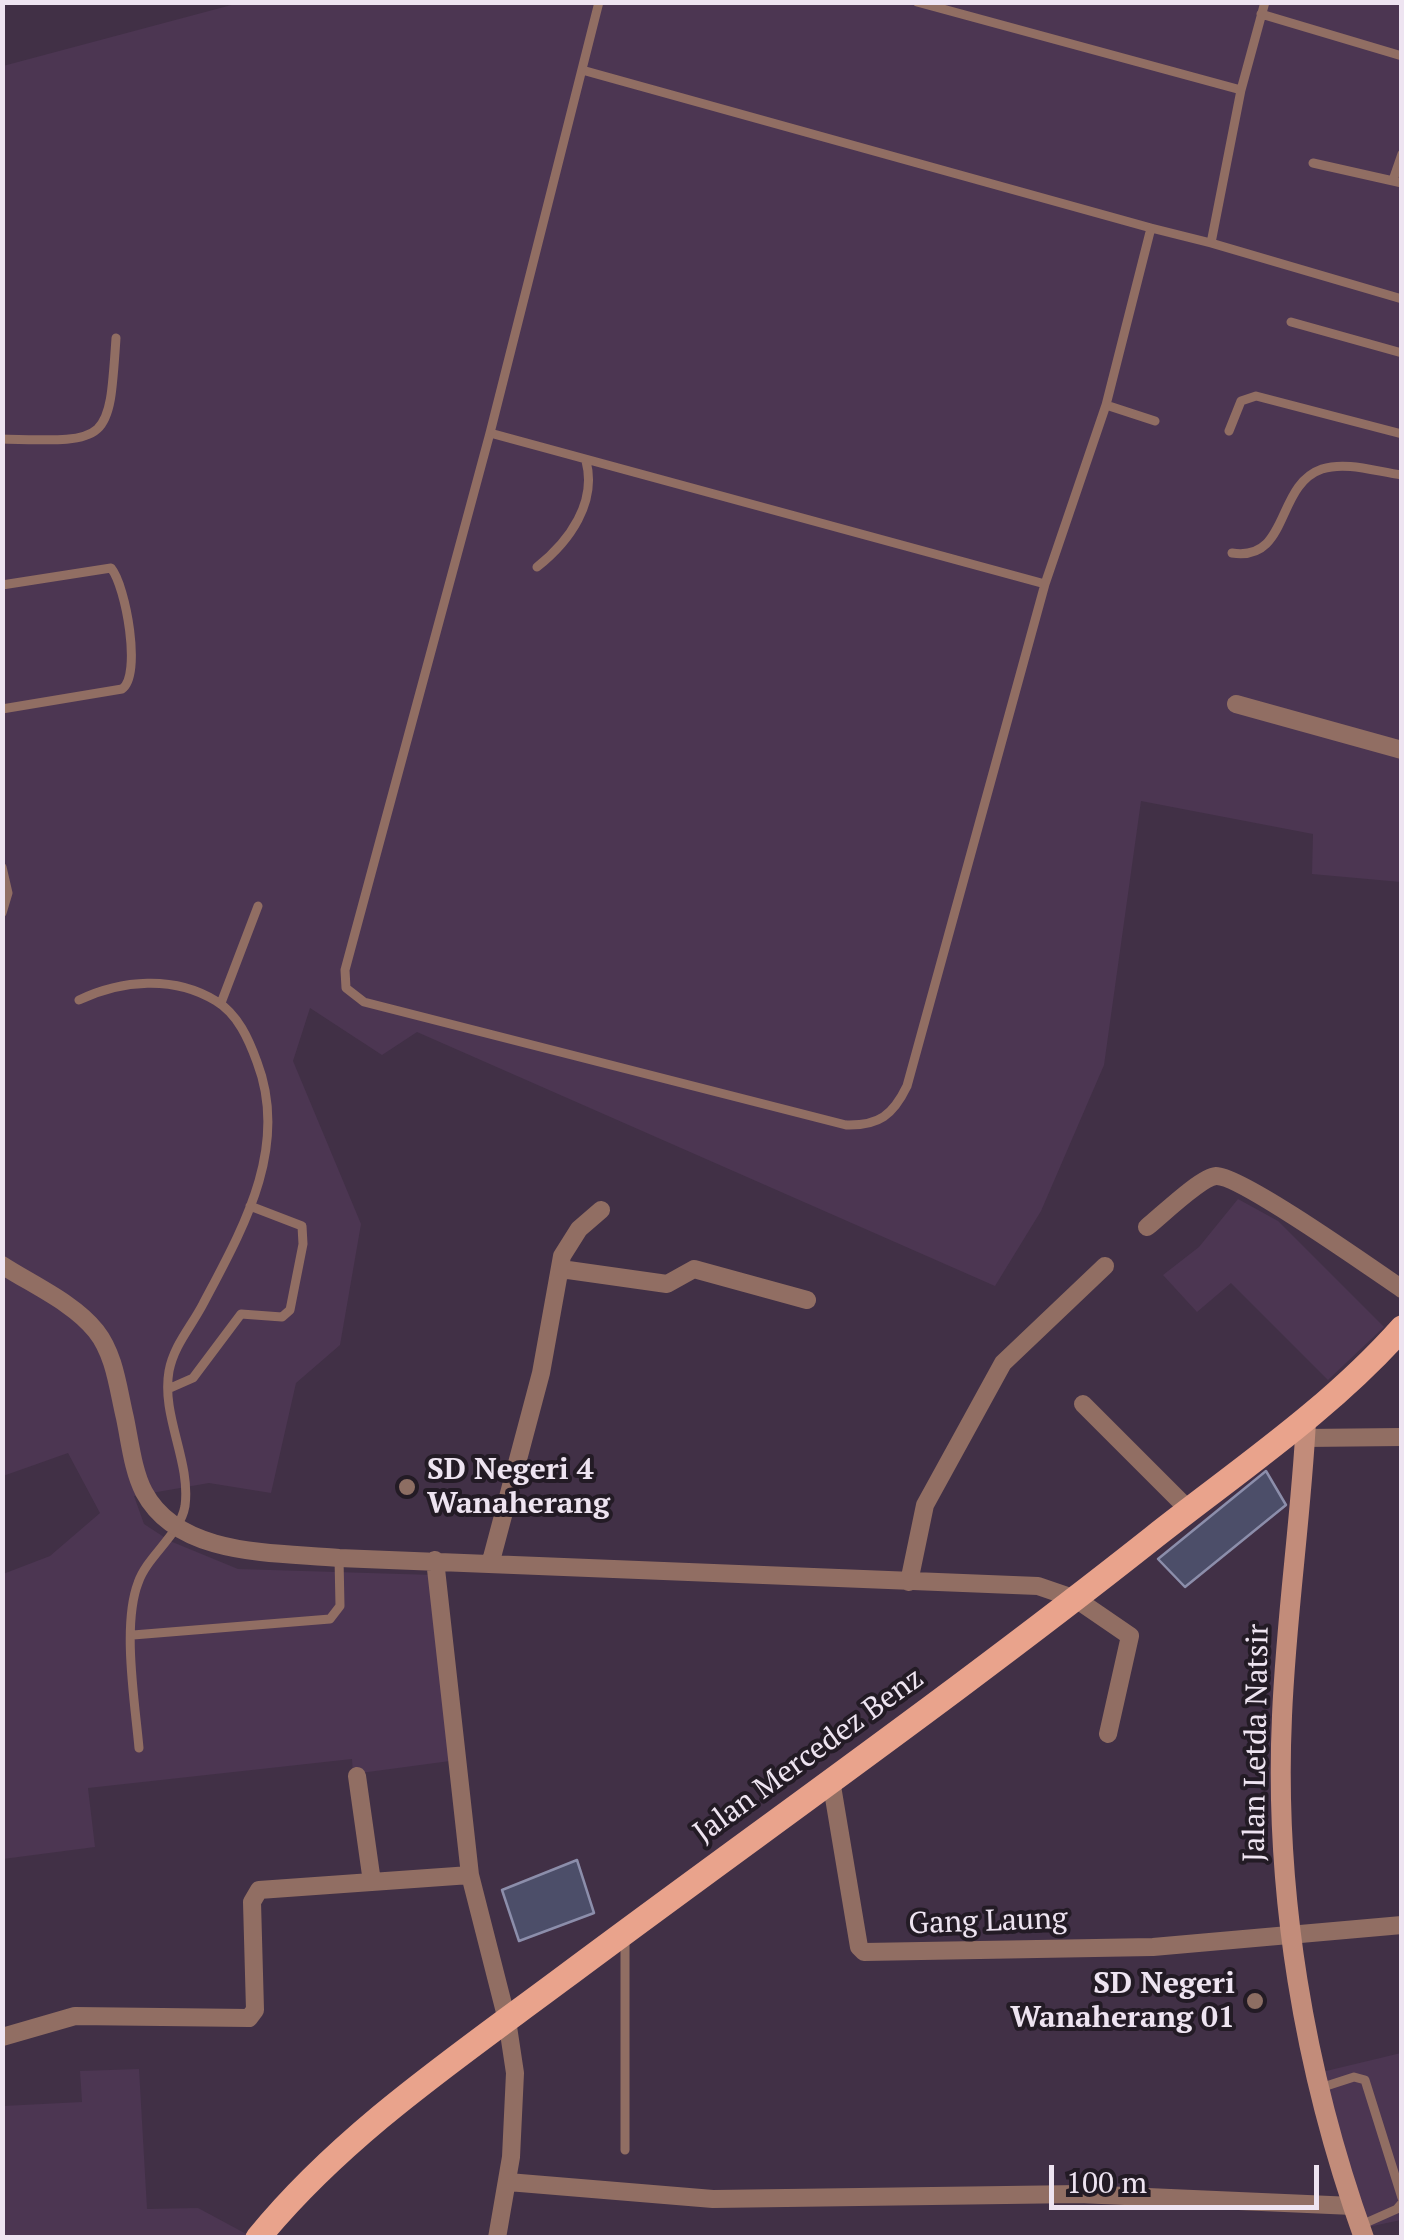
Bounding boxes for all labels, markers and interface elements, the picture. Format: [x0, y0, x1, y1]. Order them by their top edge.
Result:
place label: SD Negeri 4 Wanaherang [427, 1452, 610, 1522]
marker: SD Negeri 4 Wanaherang [396, 1476, 418, 1498]
street label: Jalan Letda Natsir [1237, 1624, 1277, 1862]
street label: Jalan Mercedez Benz [687, 1661, 931, 1851]
street label: Gang Laung [908, 1901, 1068, 1943]
place label: SD Negeri Wanaherang 01 [1010, 1966, 1235, 2036]
marker: SD Negeri Wanaherang 01 [1244, 1990, 1266, 2012]
scale bar [1054, 2145, 1324, 2207]
text: 100 m [1066, 2162, 1147, 2202]

